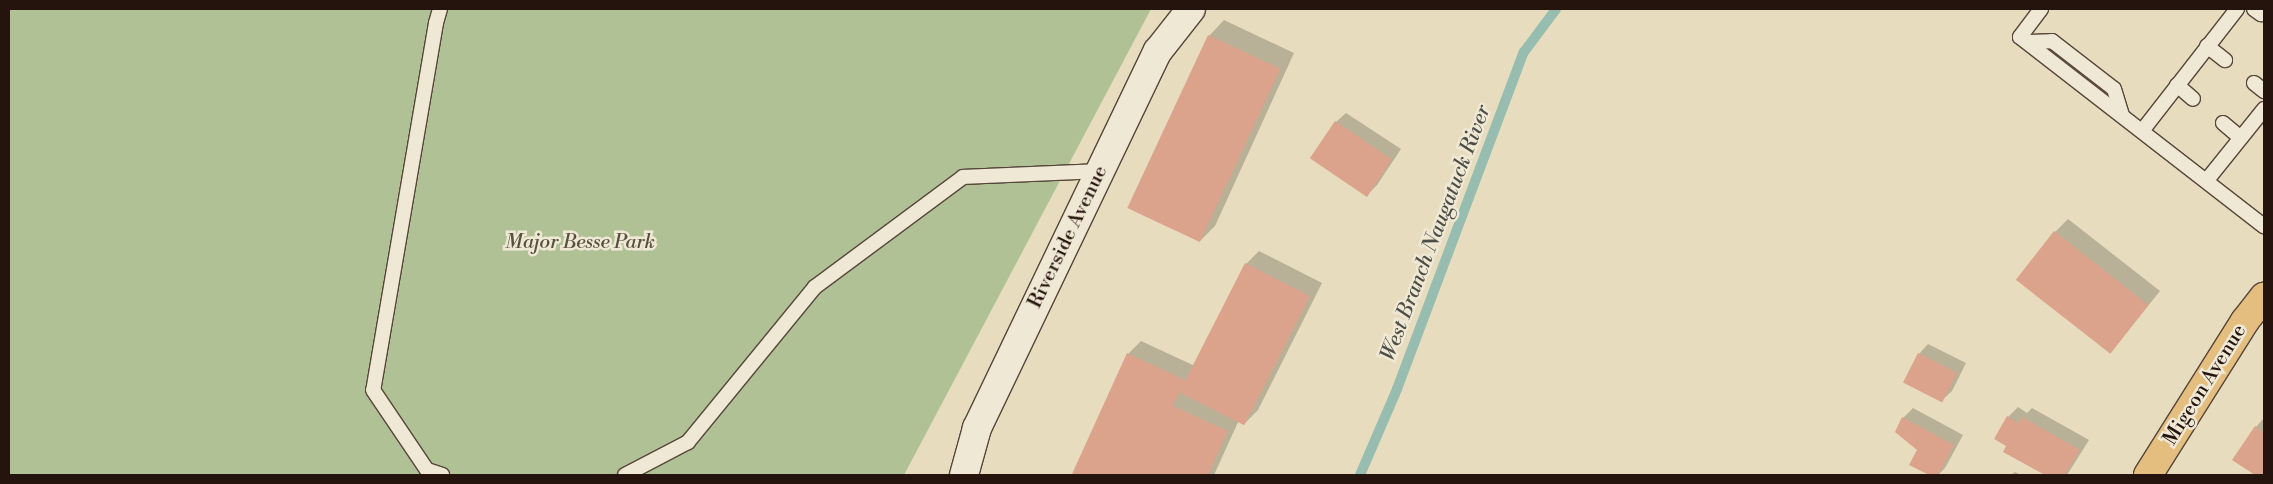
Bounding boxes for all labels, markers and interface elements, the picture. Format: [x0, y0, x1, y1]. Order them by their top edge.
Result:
water label: West Branch Naugatuck River [1375, 101, 1497, 365]
street label: Riverside Avenue [1023, 162, 1113, 312]
park label: Major Besse Park [505, 230, 655, 254]
street label: Migeon Avenue [2158, 320, 2252, 450]

